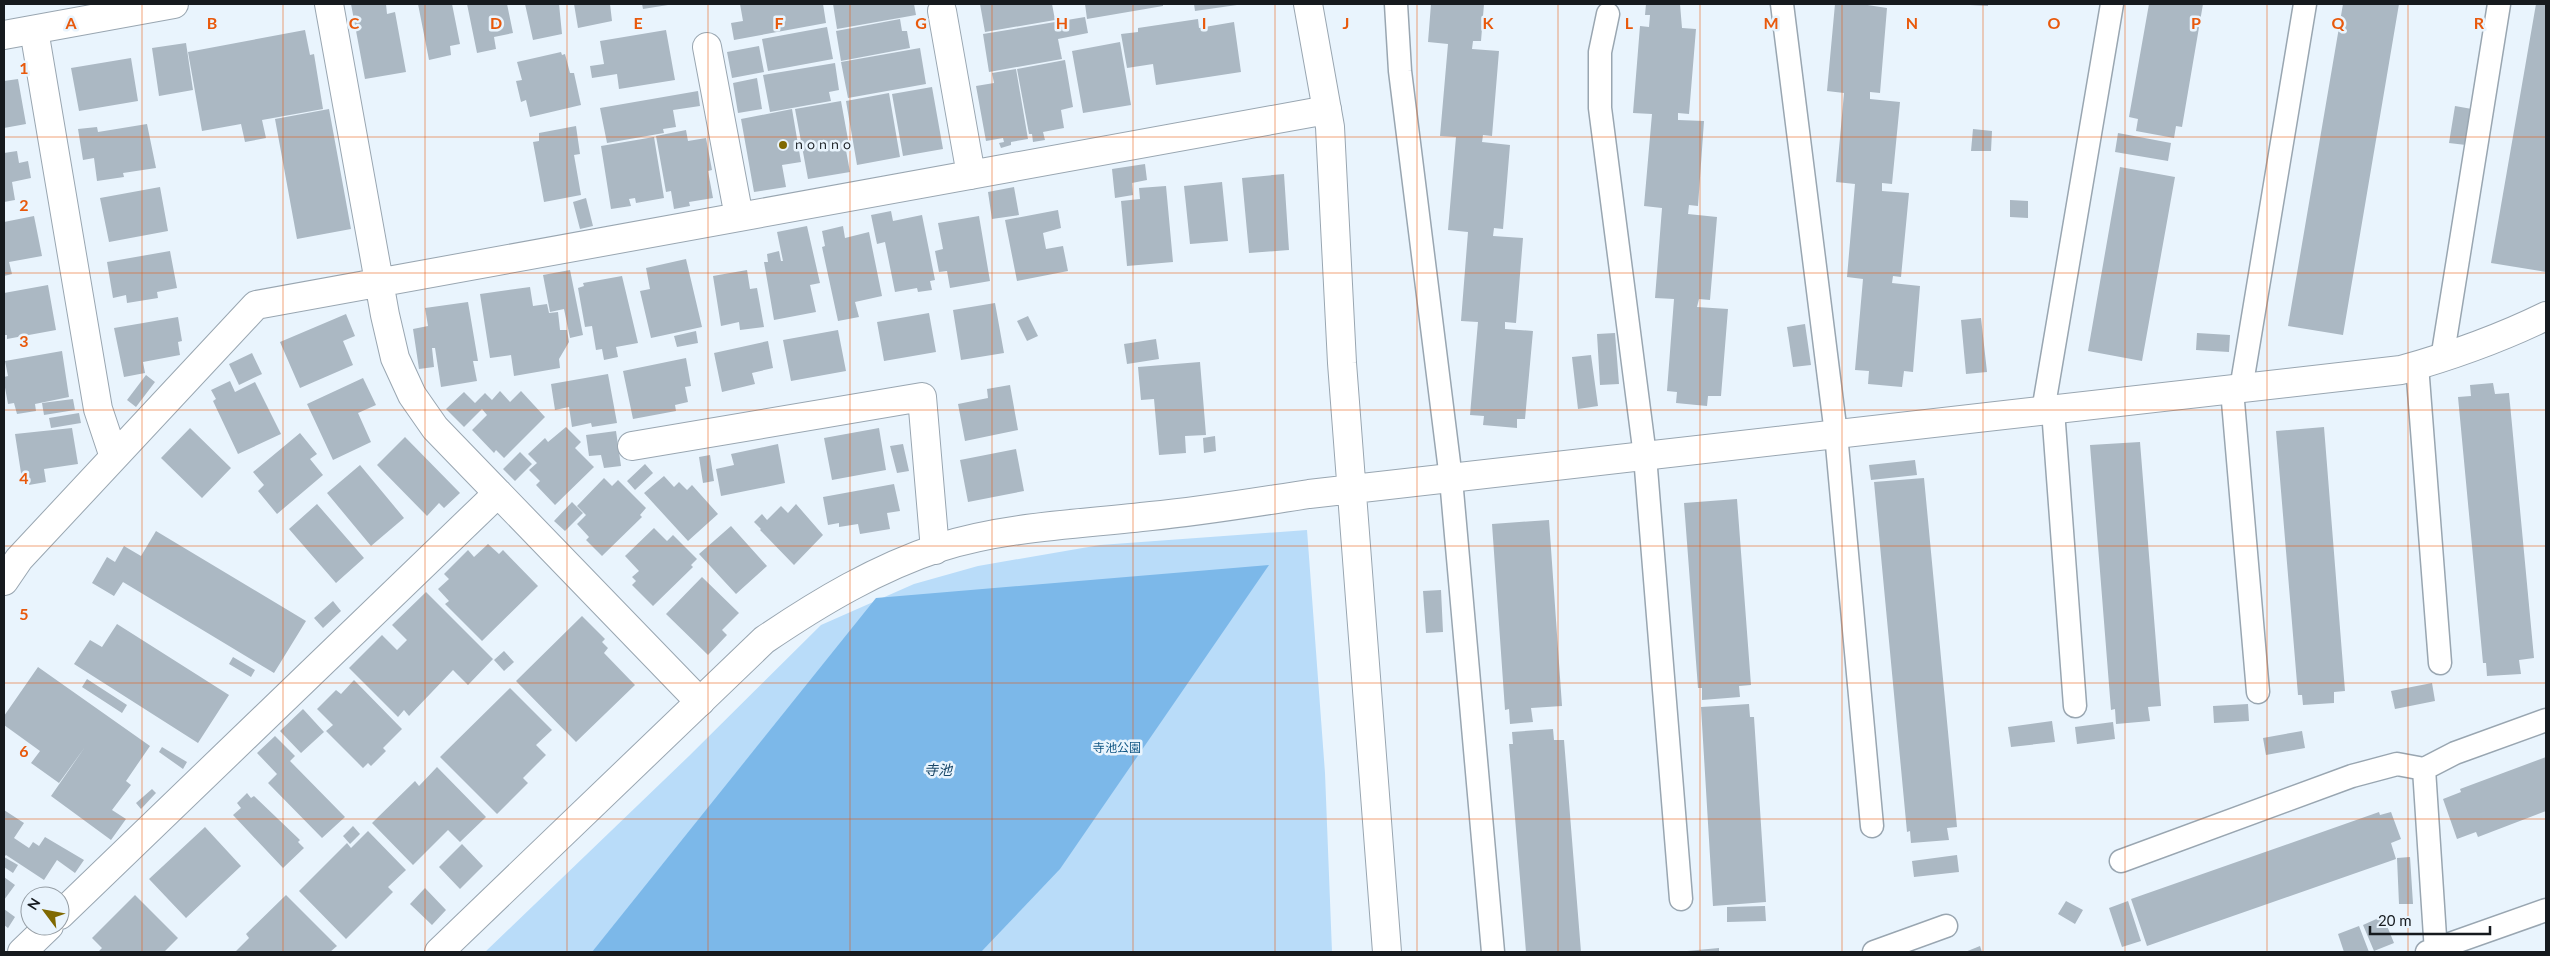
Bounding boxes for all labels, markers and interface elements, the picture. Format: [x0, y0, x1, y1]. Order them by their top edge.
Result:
text: A [64, 13, 77, 32]
text: B [207, 13, 217, 32]
text: C [349, 13, 360, 32]
text: D [490, 13, 502, 32]
text: E [633, 13, 643, 32]
text: F [774, 13, 784, 32]
text: G [915, 13, 927, 32]
text: H [1056, 13, 1068, 32]
text: I [1202, 13, 1206, 32]
text: J [1343, 13, 1349, 32]
text: K [1483, 13, 1495, 32]
text: L [1625, 13, 1634, 32]
text: M [1763, 13, 1779, 32]
text: N [1906, 13, 1918, 32]
text: O [2048, 13, 2061, 32]
text: P [2191, 13, 2201, 32]
text: Q [2332, 13, 2345, 32]
text: R [2474, 13, 2485, 32]
text: 1 [19, 58, 29, 77]
place label: ｎｏｎｎｏ [793, 137, 853, 152]
marker: ｎｏｎｎｏ [777, 139, 789, 151]
text: 2 [19, 195, 29, 214]
text: 3 [19, 331, 29, 350]
text: 4 [19, 468, 29, 487]
text: 5 [19, 604, 29, 623]
park label: 寺池公園 [1093, 740, 1141, 755]
text: 6 [19, 741, 29, 760]
water label: 寺池 [924, 761, 954, 778]
north arrow [20, 886, 70, 936]
text: N [23, 895, 44, 913]
scale bar [2370, 904, 2490, 936]
text: 20 m [2378, 911, 2412, 929]

